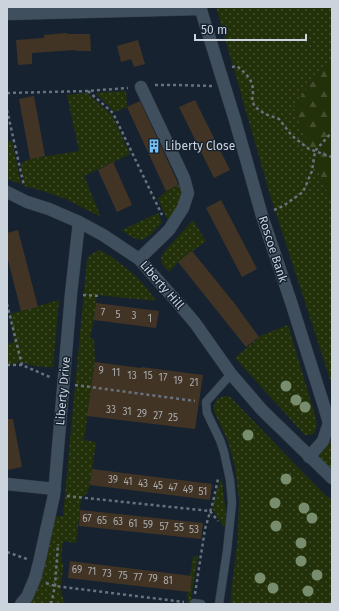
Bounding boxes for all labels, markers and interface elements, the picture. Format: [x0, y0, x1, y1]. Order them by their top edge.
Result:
scale bar [195, 16, 306, 42]
text: 50 m [201, 23, 227, 37]
building icon: Liberty Close [146, 138, 162, 154]
place label: Liberty Close [165, 139, 235, 153]
street label: Roscoe Bank [256, 214, 291, 285]
street label: Liberty Hill [137, 258, 187, 312]
house number: 7 [101, 307, 106, 319]
house number: 5 [115, 309, 121, 321]
house number: 3 [132, 310, 137, 322]
house number: 1 [148, 313, 152, 325]
street label: Liberty Drive [53, 356, 73, 426]
house number: 9 [98, 365, 104, 377]
house number: 11 [112, 367, 120, 379]
house number: 13 [127, 370, 137, 382]
house number: 15 [143, 370, 153, 382]
house number: 17 [159, 372, 168, 384]
house number: 19 [173, 375, 183, 387]
house number: 21 [189, 377, 199, 389]
house number: 33 [106, 404, 116, 416]
house number: 31 [122, 406, 132, 418]
house number: 29 [137, 408, 147, 420]
house number: 27 [153, 410, 163, 422]
house number: 25 [168, 412, 178, 424]
house number: 39 [108, 474, 118, 486]
house number: 41 [123, 476, 133, 488]
house number: 43 [138, 478, 148, 490]
house number: 45 [153, 480, 163, 492]
house number: 47 [168, 482, 178, 494]
house number: 49 [183, 484, 193, 496]
house number: 51 [199, 486, 207, 498]
house number: 67 [82, 513, 92, 525]
house number: 65 [97, 515, 107, 527]
house number: 63 [113, 516, 123, 528]
house number: 61 [128, 518, 138, 530]
house number: 59 [143, 519, 153, 531]
house number: 57 [159, 521, 169, 533]
house number: 55 [174, 522, 184, 534]
house number: 53 [189, 524, 199, 536]
house number: 69 [72, 564, 82, 576]
house number: 71 [88, 566, 96, 578]
house number: 73 [102, 568, 112, 580]
house number: 75 [118, 570, 128, 582]
house number: 77 [134, 572, 143, 584]
house number: 79 [148, 573, 158, 585]
house number: 81 [163, 575, 173, 587]

